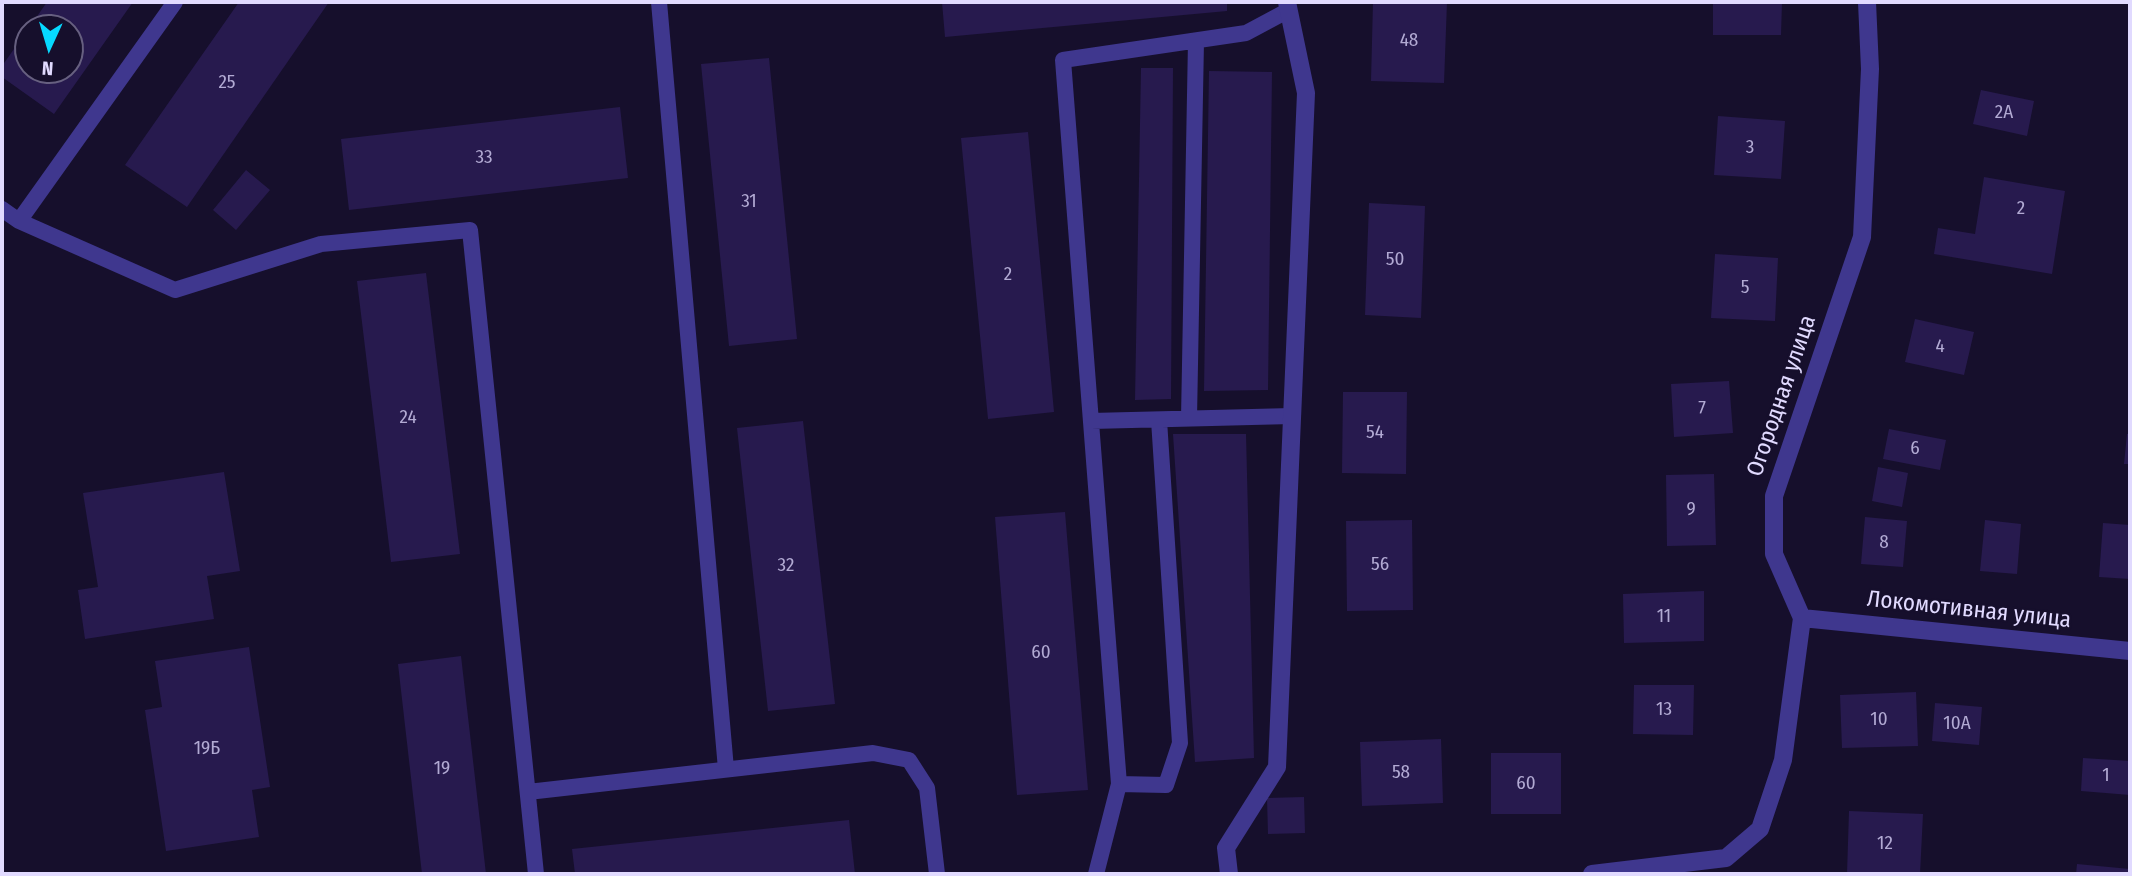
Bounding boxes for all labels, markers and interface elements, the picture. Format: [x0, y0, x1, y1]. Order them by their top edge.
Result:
north arrow [14, 14, 84, 84]
house number: 48 [1400, 30, 1418, 52]
text: N [41, 57, 54, 80]
house number: 25 [218, 72, 236, 94]
house number: 2А [1995, 102, 2013, 124]
house number: 3 [1746, 137, 1754, 159]
house number: 33 [475, 147, 493, 169]
house number: 31 [741, 191, 757, 213]
house number: 2 [2017, 198, 2025, 220]
house number: 50 [1386, 249, 1404, 271]
house number: 2 [1004, 264, 1012, 286]
house number: 5 [1741, 277, 1749, 299]
street label: Огородная улица [1742, 312, 1822, 480]
house number: 4 [1935, 336, 1945, 358]
house number: 7 [1698, 398, 1706, 420]
house number: 24 [399, 407, 417, 429]
house number: 54 [1366, 422, 1384, 444]
house number: 6 [1910, 438, 1920, 460]
house number: 9 [1686, 499, 1696, 521]
house number: 8 [1879, 532, 1889, 554]
house number: 56 [1371, 554, 1389, 576]
house number: 32 [778, 555, 794, 577]
street label: Локомотивная улица [1866, 586, 2072, 634]
house number: 11 [1657, 606, 1671, 628]
house number: 60 [1031, 642, 1051, 664]
house number: 13 [1656, 699, 1672, 721]
house number: 10 [1870, 709, 1888, 731]
house number: 10А [1943, 713, 1971, 735]
house number: 19Б [194, 738, 220, 760]
house number: 19 [434, 758, 450, 780]
house number: 58 [1392, 762, 1410, 784]
house number: 1 [2102, 765, 2110, 787]
house number: 60 [1516, 773, 1536, 795]
house number: 12 [1877, 833, 1893, 855]

